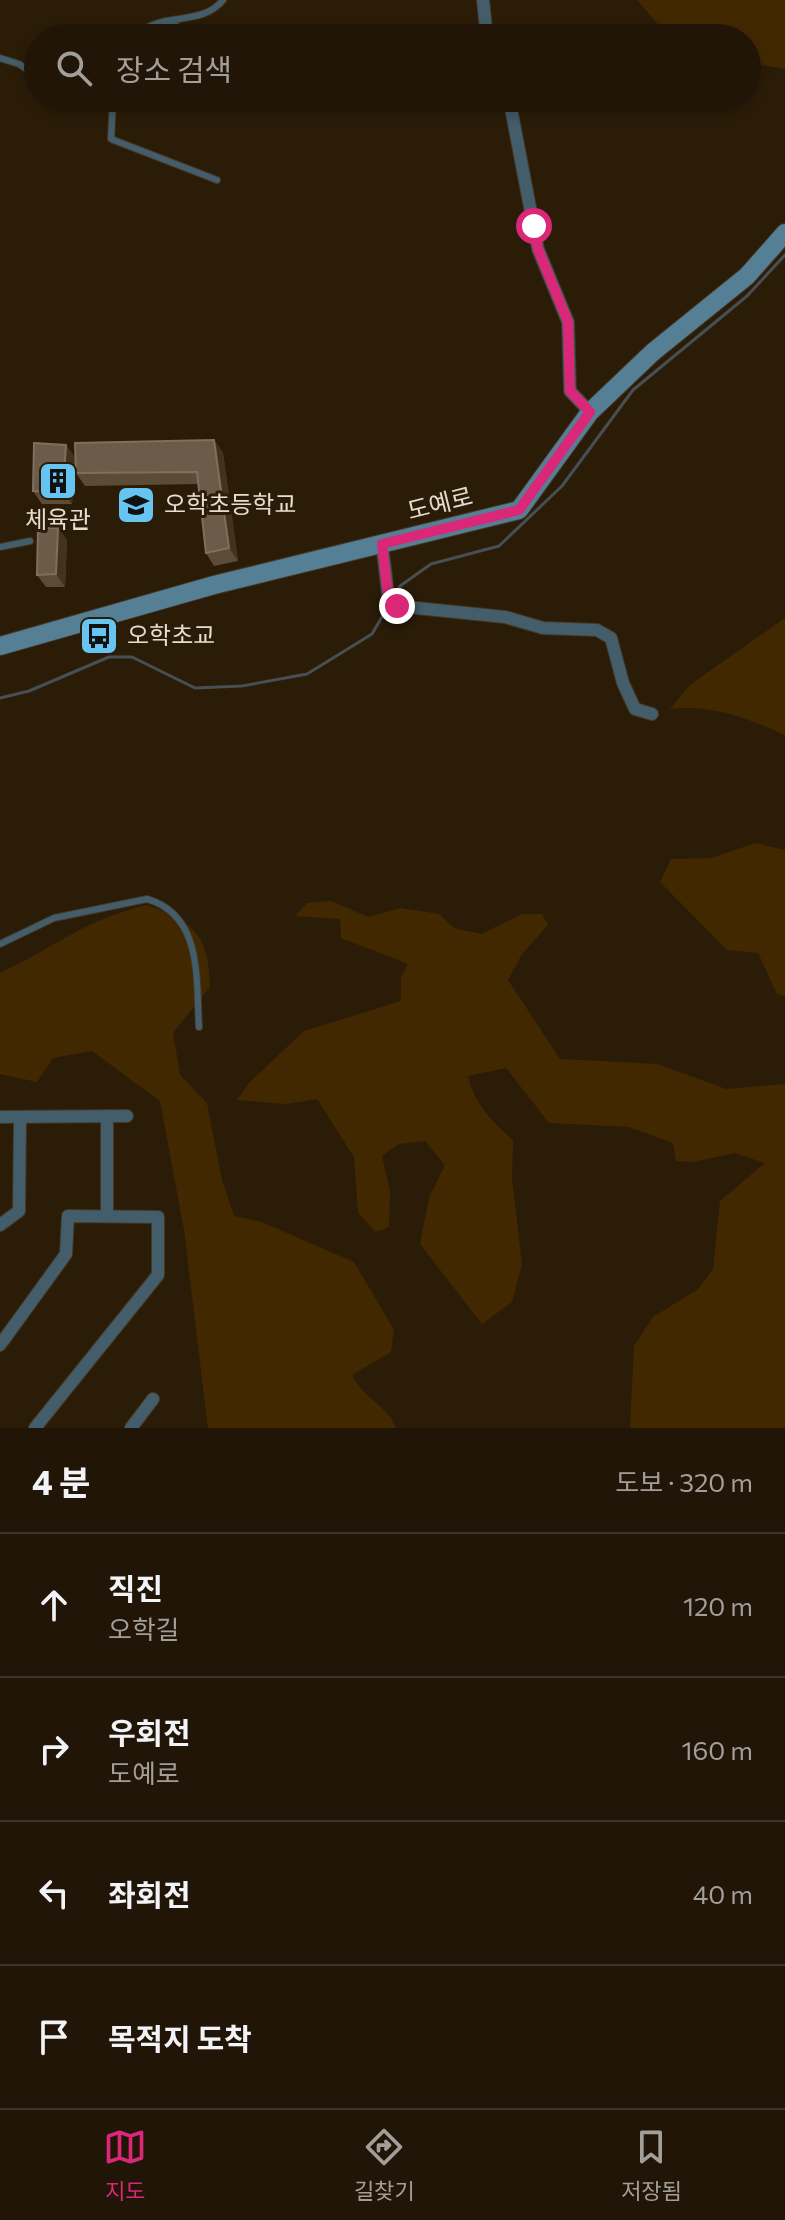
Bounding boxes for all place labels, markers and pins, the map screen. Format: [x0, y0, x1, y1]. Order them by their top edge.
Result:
building icon: 체육관 [37, 460, 79, 502]
school or university icon: 오학초등학교 [115, 484, 157, 526]
place label: 오학초등학교 [164, 489, 296, 518]
place label: 체육관 [25, 504, 91, 533]
bus stop icon: 오학초교 [78, 615, 120, 657]
place label: 오학초교 [127, 620, 215, 649]

